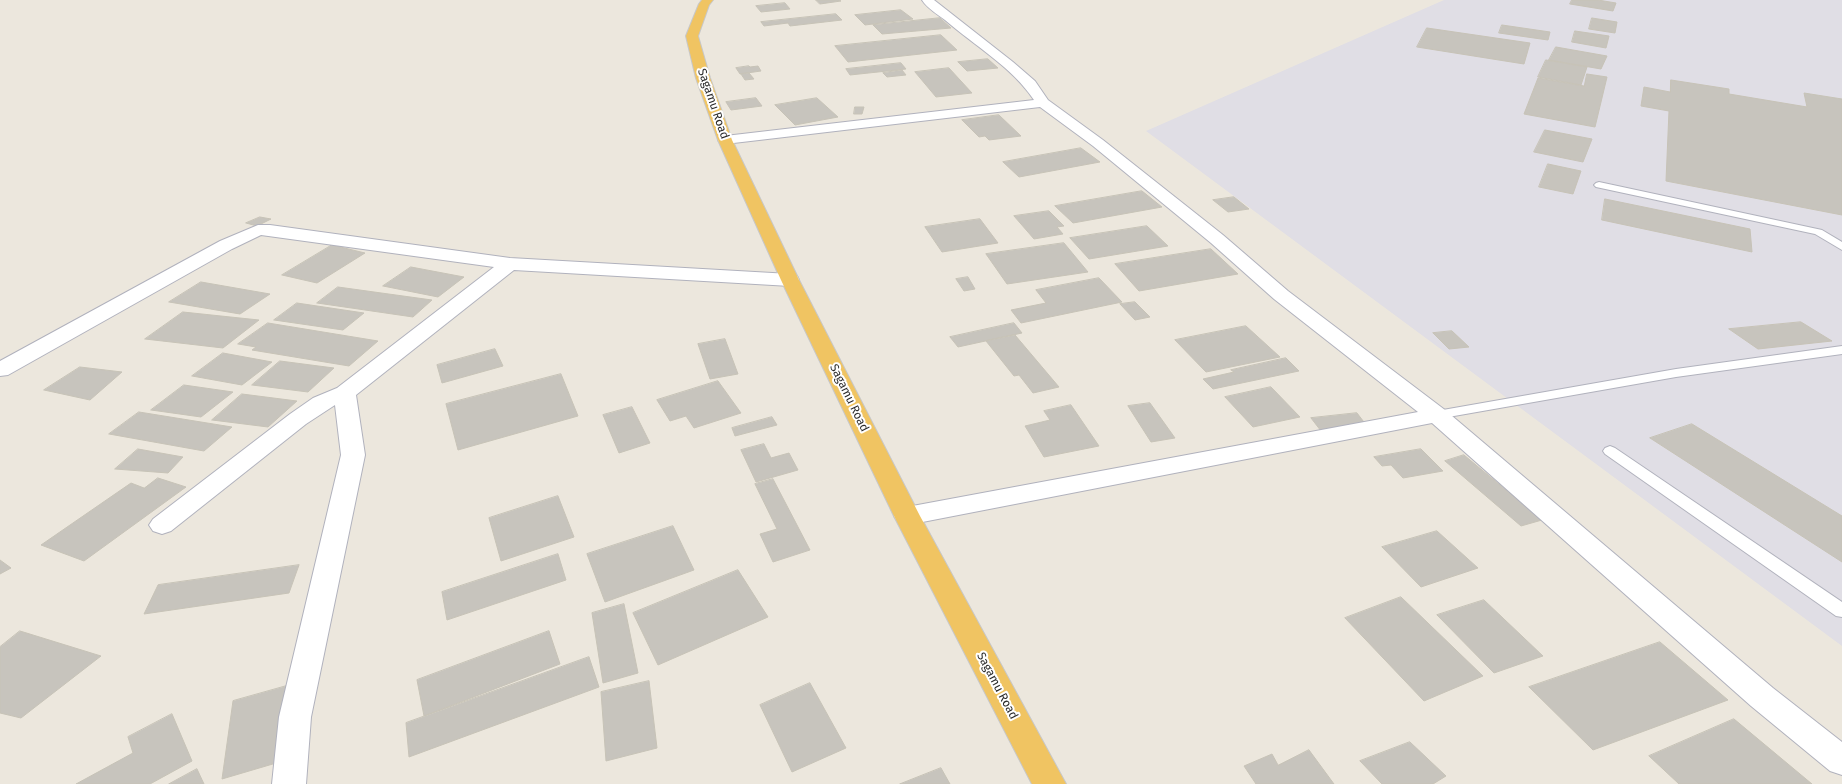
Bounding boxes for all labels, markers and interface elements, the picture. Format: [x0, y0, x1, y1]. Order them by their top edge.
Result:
street label: Sagamu Road [694, 67, 732, 141]
street label: Sagamu Road [826, 362, 872, 434]
street label: Sagamu Road [973, 650, 1021, 722]

